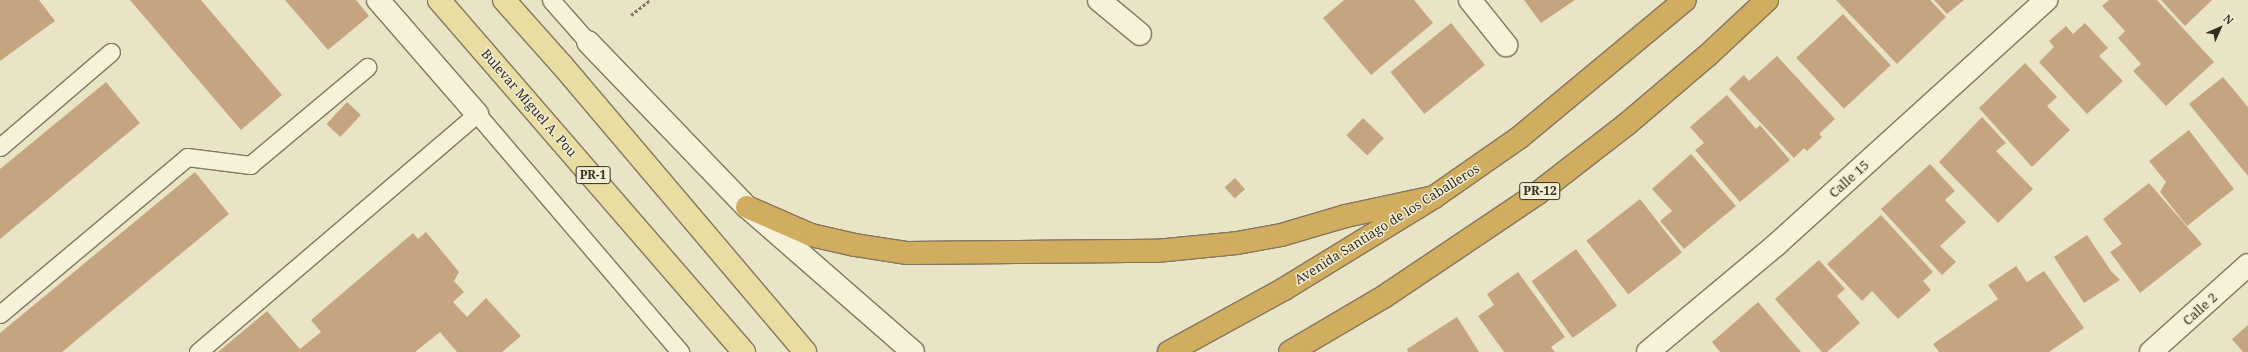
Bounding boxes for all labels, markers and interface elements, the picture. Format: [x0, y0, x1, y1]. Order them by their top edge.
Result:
north arrow [2200, 8, 2240, 48]
text: N [2220, 11, 2237, 28]
street label: Bulevar Miguel A. Pou [478, 46, 580, 160]
street label: Calle 15 [1826, 157, 1872, 201]
street label: Avenida Santiago de los Caballeros [1292, 160, 1482, 288]
road number: PR-1 [575, 165, 611, 185]
road number: PR-12 [1519, 181, 1561, 201]
street label: Calle 2 [2180, 289, 2220, 329]

